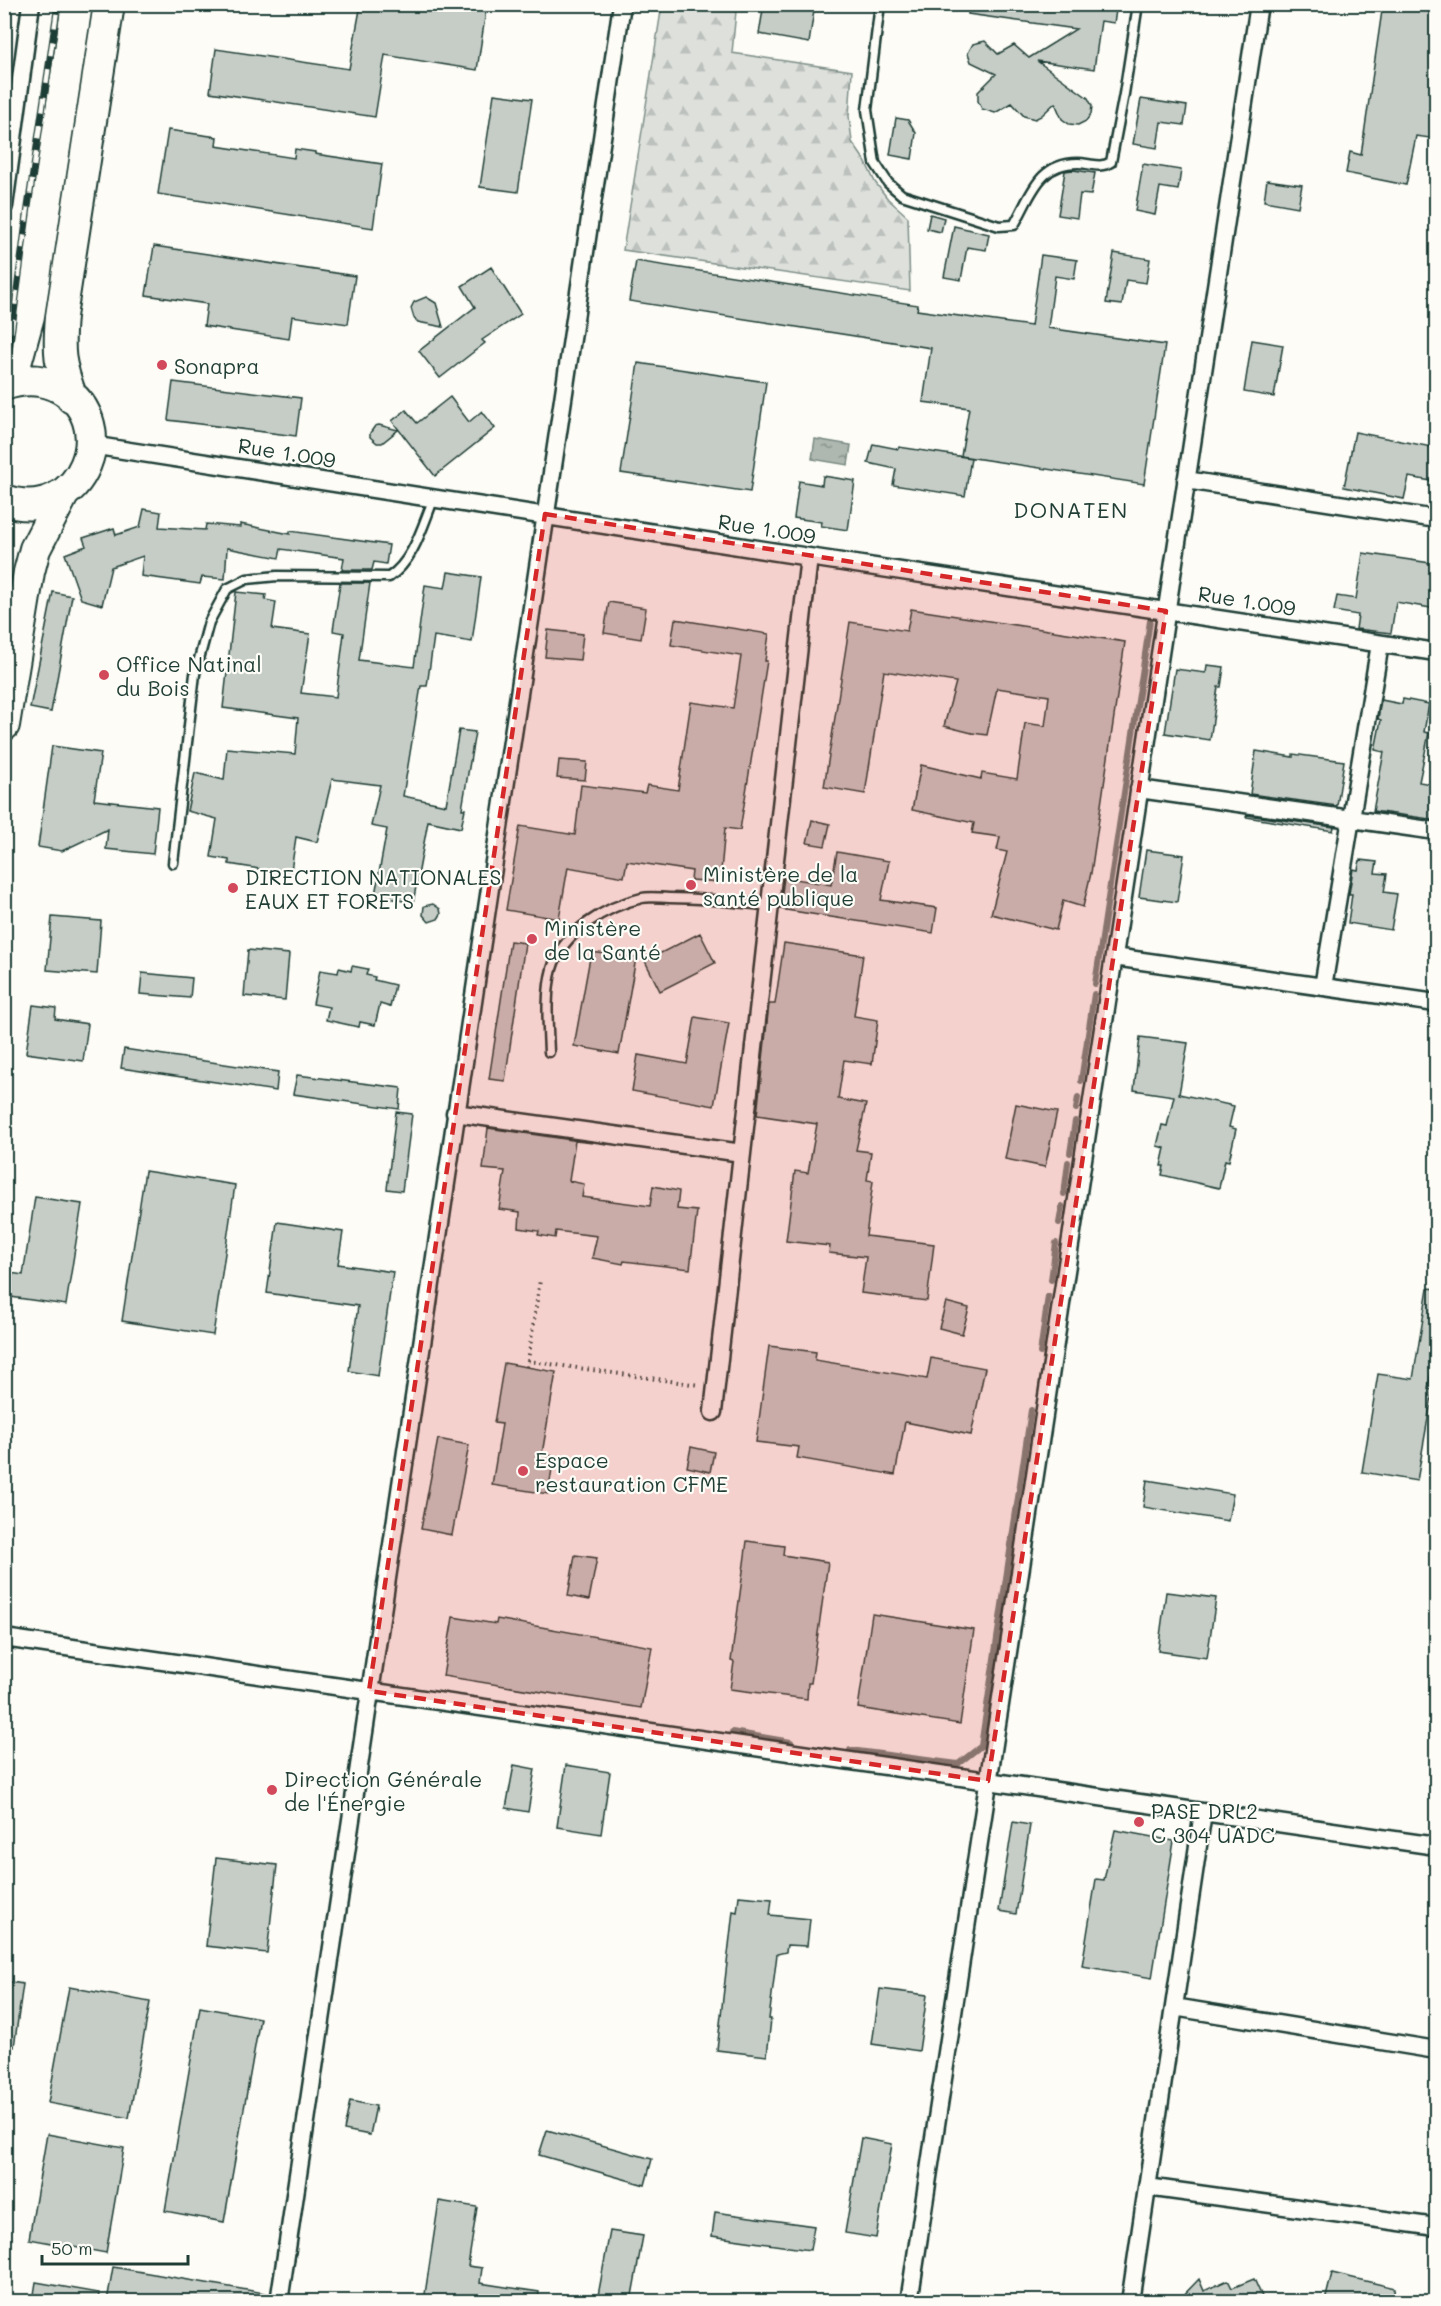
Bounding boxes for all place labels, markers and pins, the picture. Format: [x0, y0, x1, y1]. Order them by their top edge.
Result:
place label: Sonapra [174, 352, 260, 379]
marker: Sonapra [155, 358, 169, 372]
place label: Office Natinal du Bois [116, 650, 262, 701]
marker: Office Natinal du Bois [97, 668, 111, 682]
place label: Ministère de la santé publique [703, 860, 858, 911]
place label: DIRECTION NATIONALES EAUX ET FORETS [245, 863, 501, 914]
marker: Ministère de la santé publique [684, 878, 698, 892]
marker: DIRECTION NATIONALES EAUX ET FORETS [226, 881, 240, 895]
place label: Ministère de la Santé [544, 914, 661, 965]
marker: Ministère de la Santé [525, 932, 539, 946]
place label: Espace restauration CFME [535, 1446, 728, 1497]
marker: Espace restauration CFME [516, 1464, 530, 1478]
place label: Direction Générale de l'Énergie [284, 1765, 482, 1816]
marker: Direction Générale de l'Énergie [265, 1783, 279, 1797]
place label: PASE DRL2 C 304 UADC [1151, 1797, 1275, 1848]
marker: PASE DRL2 C 304 UADC [1132, 1815, 1146, 1829]

